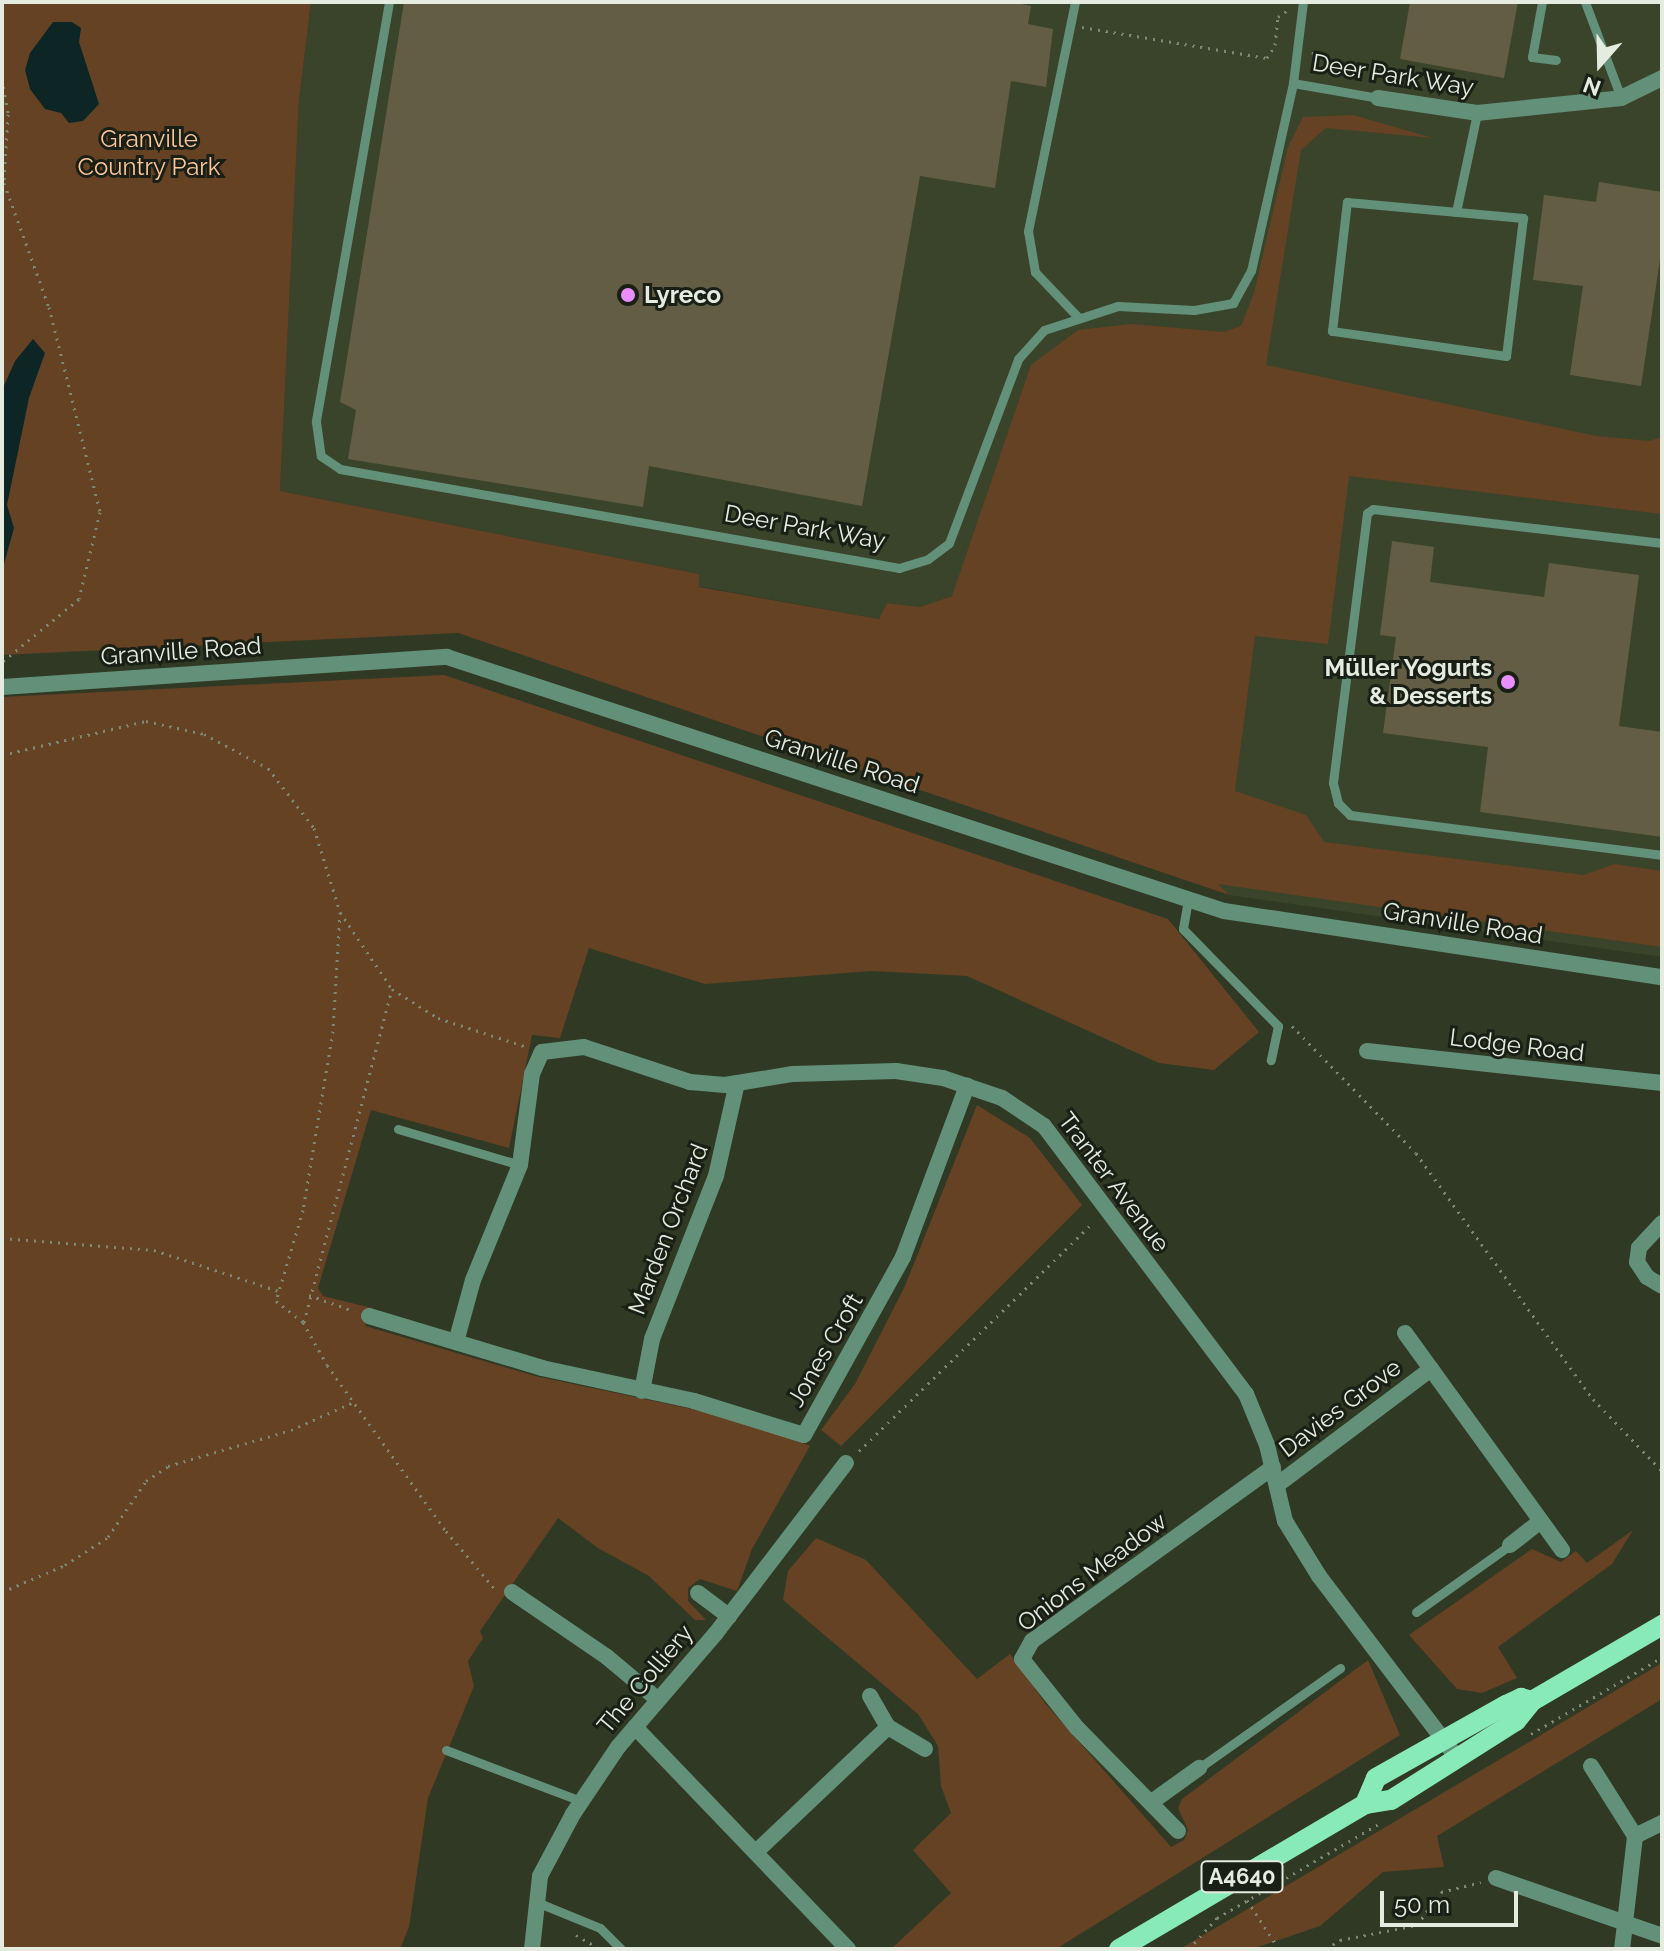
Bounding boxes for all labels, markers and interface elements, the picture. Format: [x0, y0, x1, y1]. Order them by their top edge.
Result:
north arrow [1560, 24, 1640, 104]
street label: Deer Park Way [1309, 48, 1477, 102]
text: N [1579, 71, 1604, 102]
park label: Granville Country Park [77, 125, 221, 181]
place label: Lyreco [644, 281, 721, 309]
marker: Lyreco [619, 286, 637, 304]
street label: Deer Park Way [721, 499, 889, 555]
street label: Granville Road [100, 631, 262, 671]
place label: Müller Yogurts & Desserts [1323, 654, 1492, 710]
marker: Müller Yogurts & Desserts [1499, 673, 1517, 691]
street label: Granville Road [761, 722, 923, 800]
street label: Granville Road [1381, 896, 1545, 950]
street label: Lodge Road [1448, 1022, 1586, 1068]
street label: Tranter Avenue [1052, 1106, 1176, 1258]
street label: Marden Orchard [622, 1140, 714, 1318]
street label: Jones Croft [781, 1288, 869, 1412]
street label: Davies Grove [1273, 1353, 1407, 1463]
street label: Onions Meadow [1012, 1507, 1172, 1637]
street label: The Colliery [591, 1619, 699, 1739]
road number: A4640 [1200, 1859, 1284, 1895]
scale bar [1384, 1875, 1522, 1925]
text: 50 m [1394, 1890, 1450, 1919]

